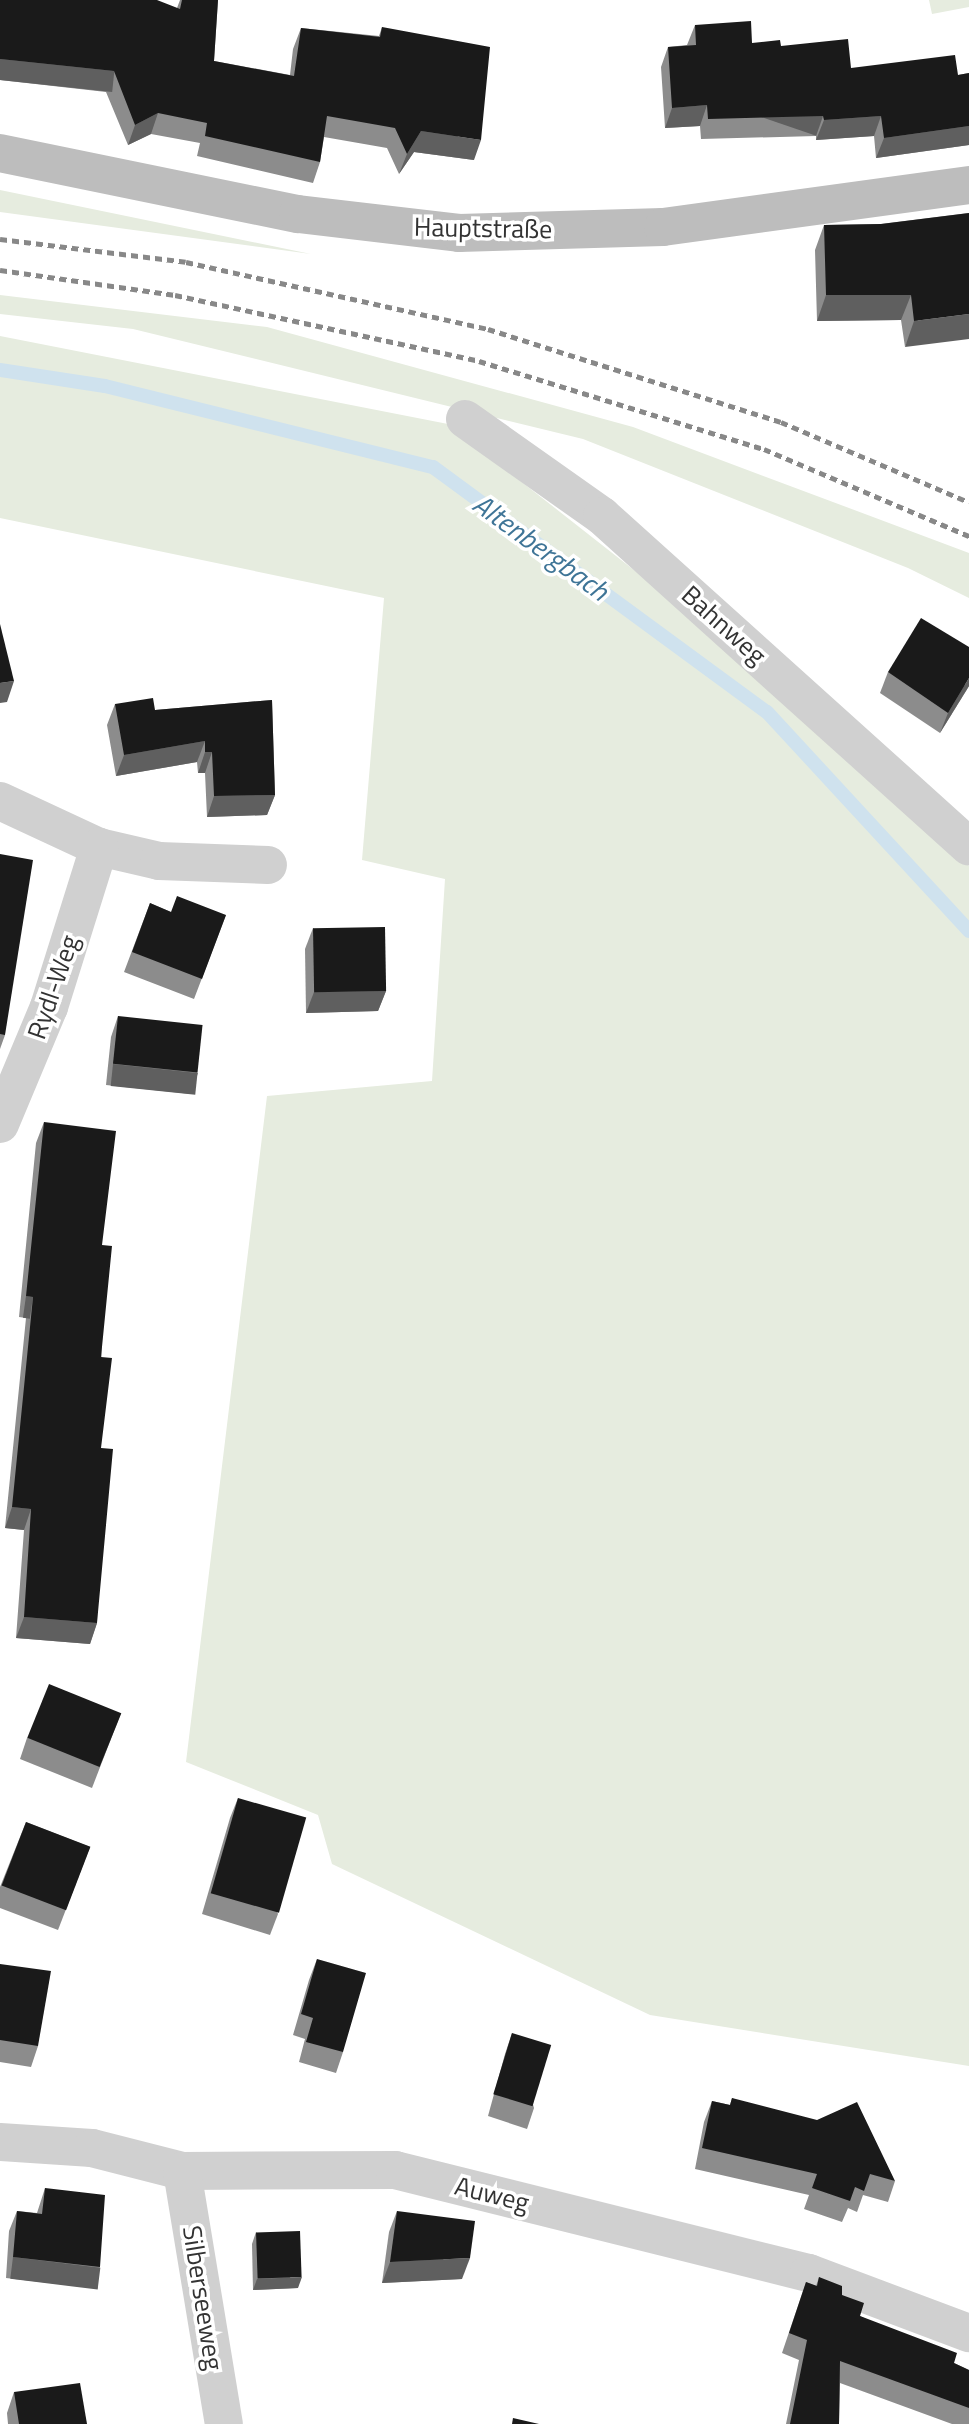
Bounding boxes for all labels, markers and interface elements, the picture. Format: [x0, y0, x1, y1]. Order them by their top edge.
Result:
street label: Hauptstraße [414, 211, 552, 245]
water label: Altenbergbach [467, 487, 615, 607]
street label: Bahnweg [675, 579, 773, 671]
street label: Rydl-Weg [21, 931, 85, 1043]
street label: Auweg [452, 2170, 532, 2218]
street label: Silberseeweg [176, 2223, 230, 2373]

